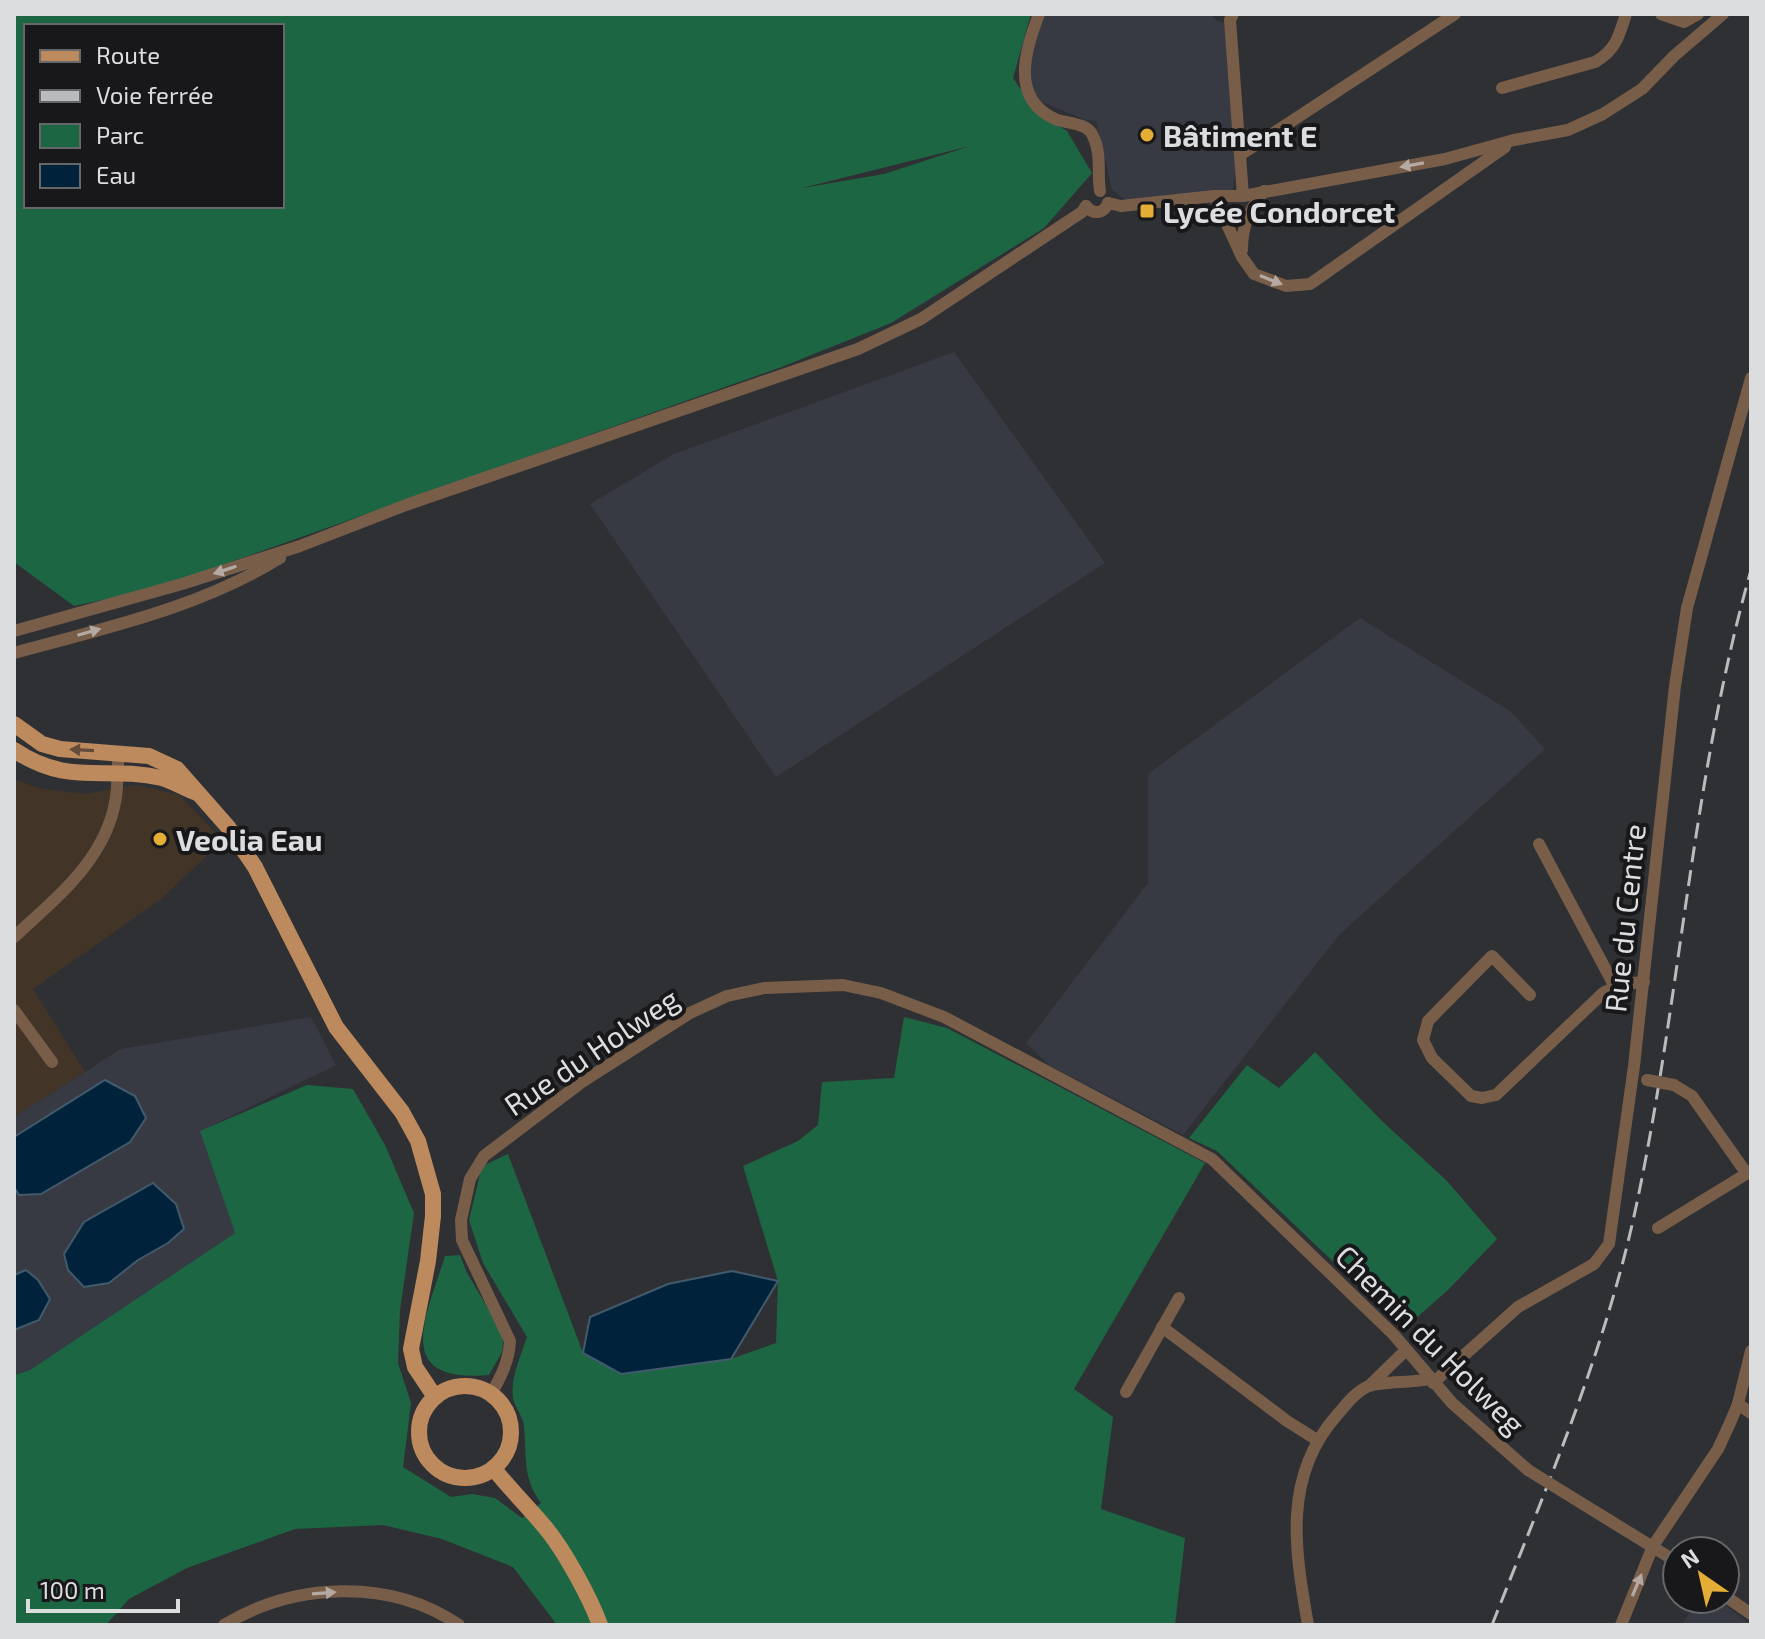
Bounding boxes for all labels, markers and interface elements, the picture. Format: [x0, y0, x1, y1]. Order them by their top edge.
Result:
legend [24, 24, 284, 208]
text: Route [96, 40, 160, 69]
text: Voie ferrée [96, 80, 214, 109]
place label: Bâtiment E [1163, 117, 1317, 153]
text: Parc [96, 120, 144, 149]
marker: Bâtiment E [1138, 126, 1156, 144]
one-way arrow [1399, 159, 1424, 172]
text: Eau [96, 160, 136, 189]
place label: Lycée Condorcet [1163, 193, 1395, 230]
marker: Lycée Condorcet [1138, 202, 1156, 220]
one-way arrow [1259, 274, 1283, 287]
one-way arrow [213, 564, 237, 577]
one-way arrow [78, 625, 102, 638]
one-way arrow [69, 744, 94, 757]
place label: Veolia Eau [176, 821, 323, 857]
street label: Rue du Centre [1596, 822, 1652, 1014]
marker: Veolia Eau [151, 830, 169, 848]
street label: Rue du Holweg [497, 979, 685, 1123]
street label: Chemin du Holweg [1329, 1237, 1533, 1441]
north arrow [1661, 1535, 1741, 1615]
text: N [1675, 1542, 1703, 1573]
scale bar [28, 1563, 178, 1613]
one-way arrow [1631, 1573, 1644, 1597]
text: 100 m [40, 1575, 105, 1604]
one-way arrow [312, 1586, 337, 1599]

